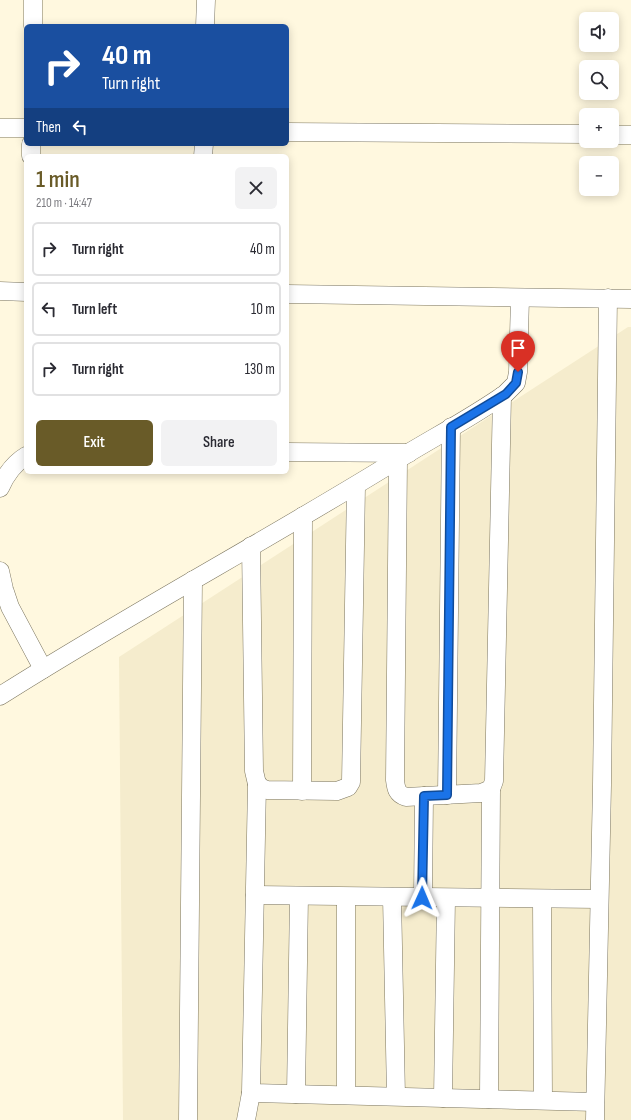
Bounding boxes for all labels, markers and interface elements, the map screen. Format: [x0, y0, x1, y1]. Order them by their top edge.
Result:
map controls [579, 12, 619, 196]
button: sound [579, 12, 619, 52]
text: 40 m [102, 39, 151, 72]
icon: right [36, 40, 88, 92]
button: search [579, 60, 619, 100]
text: Turn right [102, 73, 160, 94]
button: + [579, 108, 619, 148]
icon: left [69, 116, 91, 138]
text: Then [36, 118, 61, 137]
button: − [579, 156, 619, 196]
text: 1 min [36, 165, 80, 194]
button: close [235, 167, 277, 209]
text: 210 m · 14:47 [36, 195, 92, 211]
icon: right [38, 238, 60, 260]
text: Turn right [72, 240, 124, 259]
text: 40 m [250, 240, 275, 259]
icon: left [38, 298, 60, 320]
text: Turn left [72, 300, 117, 319]
text: 10 m [251, 300, 275, 319]
pin [501, 331, 535, 372]
icon: arrive [507, 337, 529, 359]
icon: right [38, 358, 60, 380]
text: Turn right [72, 360, 124, 379]
text: 130 m [245, 360, 275, 379]
button: Exit [36, 420, 153, 466]
button: Share [161, 420, 277, 466]
position arrow [401, 877, 443, 919]

